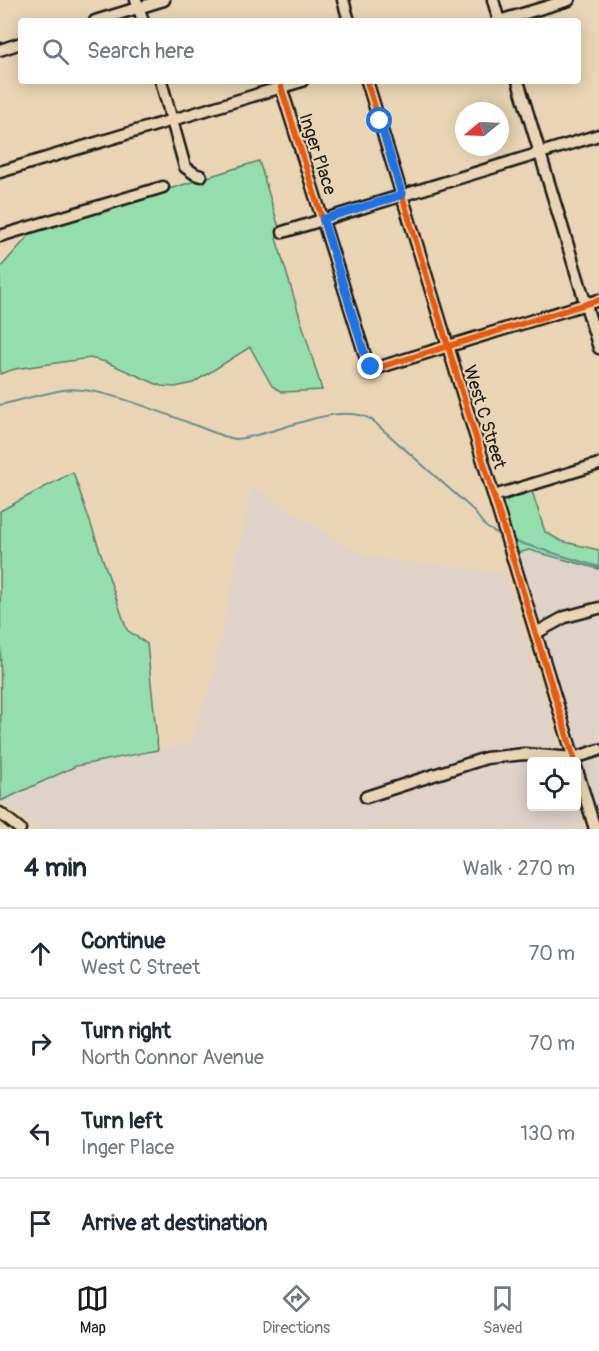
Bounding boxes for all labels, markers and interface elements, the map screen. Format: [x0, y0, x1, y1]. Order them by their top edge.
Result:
search box [18, 18, 581, 84]
icon: search [39, 35, 72, 68]
text: Search here [87, 37, 194, 65]
north arrow [455, 102, 509, 156]
route start [366, 107, 392, 133]
street label: Inger Place [294, 111, 341, 198]
route end [357, 353, 383, 379]
street label: West C Street [458, 362, 511, 473]
map controls [527, 757, 581, 811]
button: locate [527, 757, 581, 811]
text: 4 min [24, 852, 87, 884]
text: Walk · 270 m [463, 856, 575, 881]
text: Continue [81, 927, 165, 955]
icon: ahead [24, 937, 57, 970]
text: 70 m [529, 941, 575, 966]
text: West C Street [81, 955, 200, 980]
text: Turn right [81, 1017, 171, 1045]
icon: right [24, 1027, 57, 1060]
text: 70 m [529, 1031, 575, 1056]
text: North Connor Avenue [81, 1045, 264, 1070]
text: Turn left [81, 1107, 163, 1135]
icon: left [24, 1117, 57, 1150]
text: 130 m [520, 1121, 575, 1146]
text: Inger Place [81, 1135, 174, 1160]
icon: arrive [24, 1207, 57, 1240]
text: Arrive at destination [81, 1209, 267, 1237]
tab: Map [76, 1282, 109, 1338]
tab: Directions [262, 1282, 330, 1338]
tab: Saved [483, 1282, 523, 1338]

